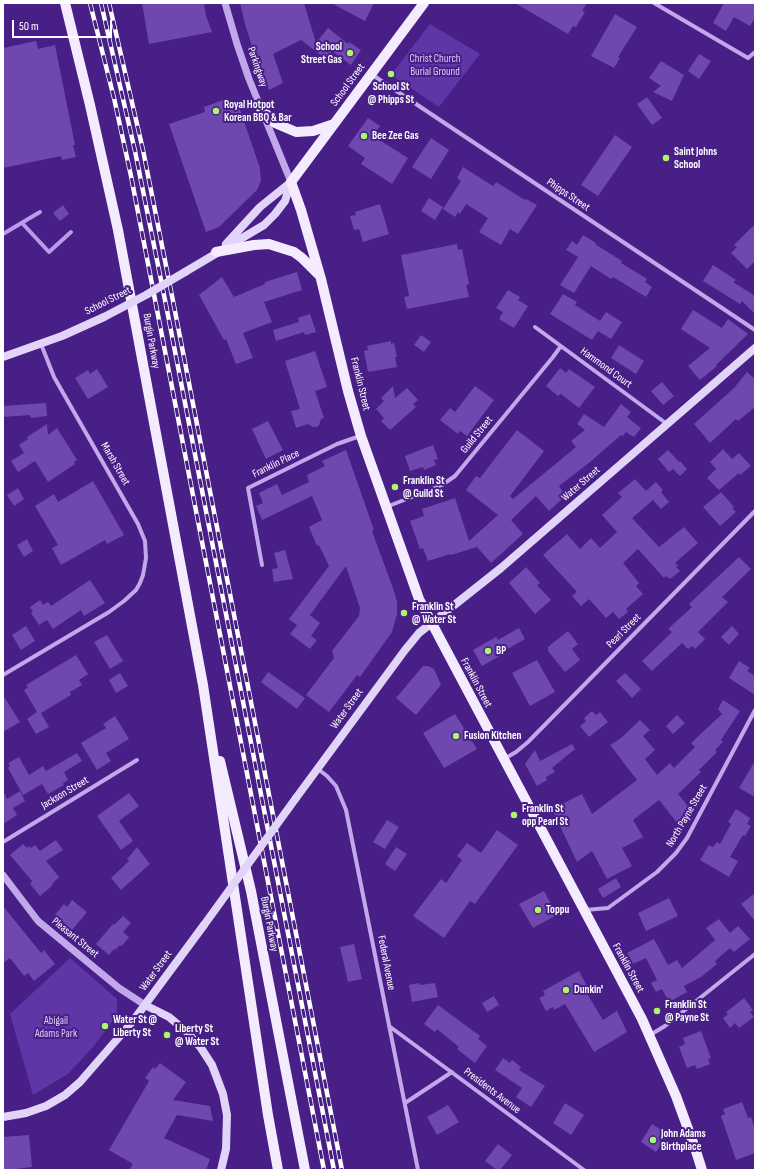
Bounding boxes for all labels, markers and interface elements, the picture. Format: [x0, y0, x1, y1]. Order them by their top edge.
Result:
scale bar [14, 12, 114, 38]
text: 50 m [19, 19, 39, 34]
place label: School Street Gas [301, 40, 342, 66]
street label: Parkingway [244, 45, 270, 89]
marker: School Street Gas [345, 48, 355, 58]
park label: Christ Church Burial Ground [409, 52, 461, 78]
street label: School Street [328, 61, 368, 109]
marker: School St @ Phipps St [386, 69, 396, 79]
place label: School St @ Phipps St [368, 80, 414, 106]
place label: Royal Hotpot Korean BBQ & Bar [224, 98, 292, 124]
marker: Royal Hotpot Korean BBQ & Bar [211, 106, 221, 116]
place label: Bee Zee Gas [372, 129, 419, 143]
marker: Bee Zee Gas [359, 131, 369, 141]
place label: Saint Johns School [674, 145, 717, 171]
marker: Saint Johns School [661, 153, 671, 163]
street label: Phipps Street [544, 176, 592, 214]
street label: School Street [83, 284, 133, 318]
street label: Burgin Parkway [140, 312, 162, 370]
street label: Hammond Court [578, 345, 634, 391]
street label: Franklin Street [347, 356, 373, 412]
street label: Guild Street [458, 414, 496, 456]
street label: Marsh Street [97, 440, 133, 488]
street label: Franklin Place [250, 447, 302, 481]
street label: Water Street [559, 464, 603, 504]
place label: Franklin St @ Guild St [403, 474, 445, 500]
marker: Franklin St @ Guild St [390, 482, 400, 492]
place label: Franklin St @ Water St [412, 600, 456, 626]
marker: Franklin St @ Water St [399, 608, 409, 618]
street label: Pearl Street [604, 611, 644, 651]
place label: BP [496, 644, 506, 658]
marker: BP [483, 646, 493, 656]
street label: Franklin Street [457, 656, 495, 710]
street label: Water Street [328, 686, 366, 732]
place label: Fusion Kitchen [464, 729, 522, 743]
marker: Fusion Kitchen [451, 731, 461, 741]
street label: Jackson Street [39, 774, 91, 812]
street label: North Payne Street [664, 782, 710, 850]
place label: Franklin St opp Pearl St [522, 802, 568, 828]
marker: Franklin St opp Pearl St [509, 810, 519, 820]
street label: Burgin Parkway [257, 895, 281, 953]
place label: Toppu [546, 903, 569, 917]
marker: Toppu [533, 905, 543, 915]
street label: Pleasant Street [49, 915, 101, 961]
street label: Federal Avenue [374, 935, 398, 991]
street label: Franklin Street [609, 941, 647, 995]
street label: Water Street [137, 948, 175, 994]
place label: Dunkin' [574, 983, 603, 997]
marker: Dunkin' [561, 985, 571, 995]
place label: Franklin St @ Payne St [665, 998, 709, 1024]
marker: Franklin St @ Payne St [652, 1006, 662, 1016]
place label: Water St @ Liberty St [113, 1013, 157, 1039]
park label: Abigail Adams Park [35, 1014, 77, 1040]
marker: Water St @ Liberty St [100, 1021, 110, 1031]
place label: Liberty St @ Water St [175, 1022, 219, 1048]
marker: Liberty St @ Water St [162, 1030, 172, 1040]
street label: Presidents Avenue [461, 1065, 523, 1117]
place label: John Adams Birthplace [661, 1127, 706, 1153]
marker: John Adams Birthplace [648, 1135, 658, 1145]

